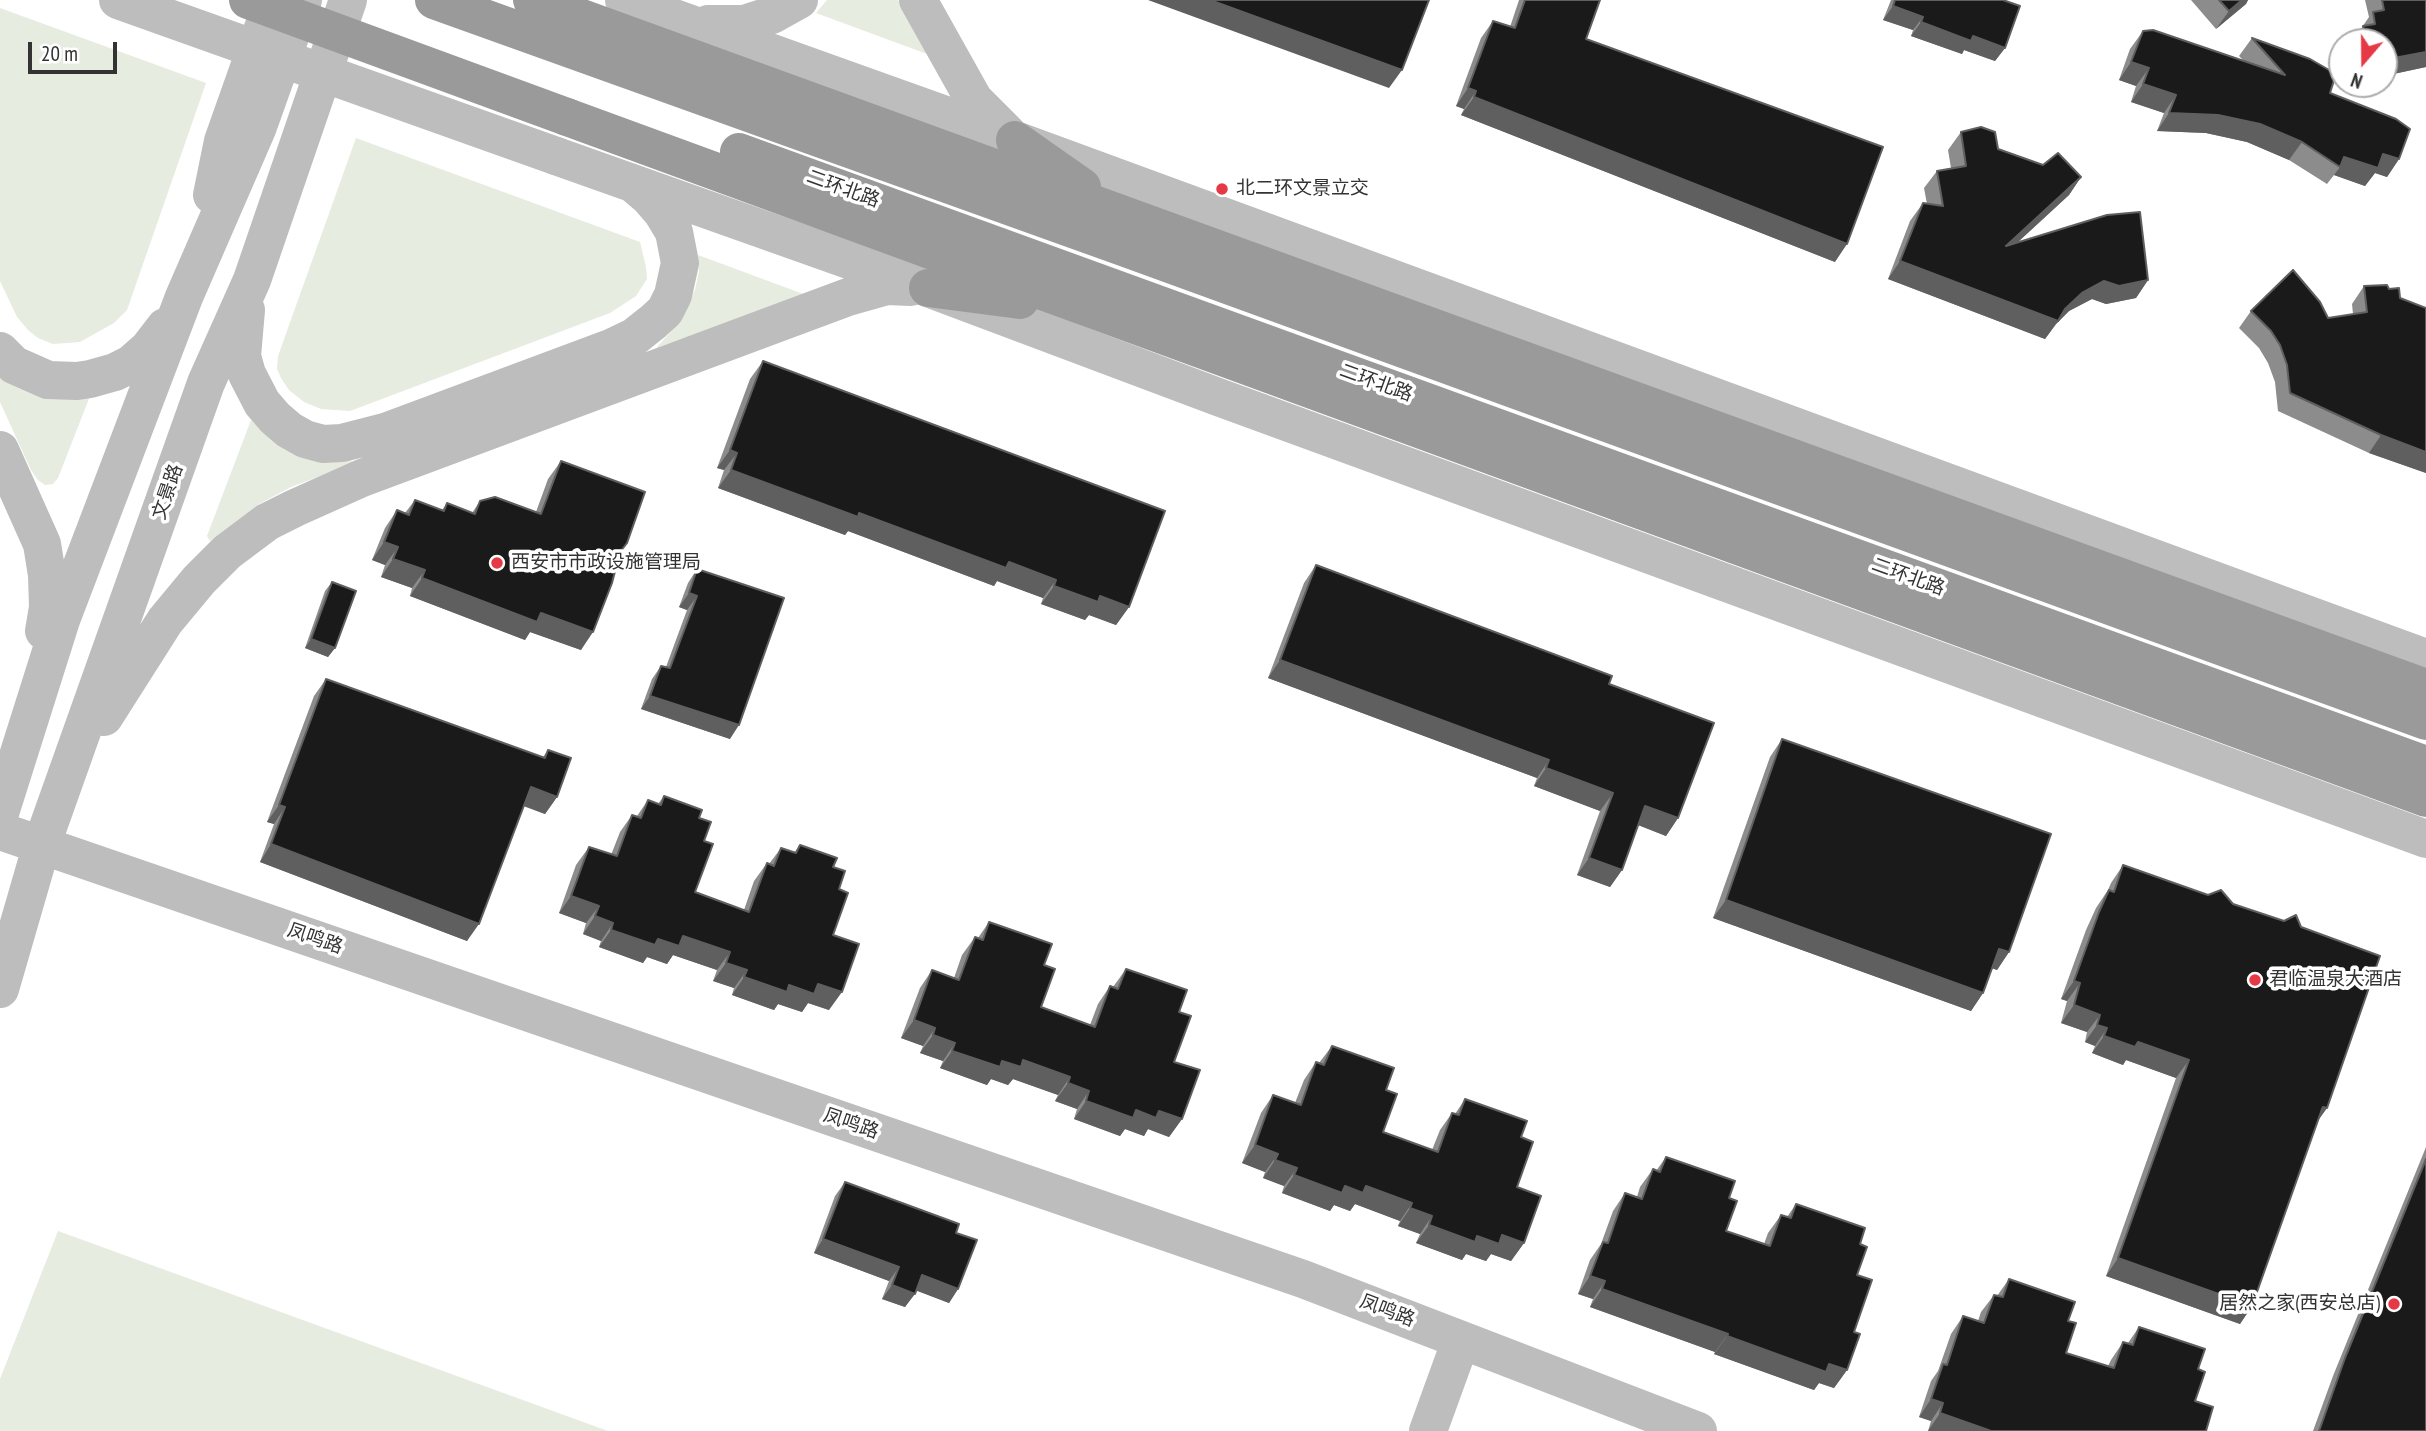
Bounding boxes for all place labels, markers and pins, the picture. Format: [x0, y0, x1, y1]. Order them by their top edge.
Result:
place label: 北二环文景立交 [1236, 178, 1369, 200]
marker: 北二环文景立交 [1214, 181, 1230, 197]
place label: 西安市市政设施管理局 [511, 552, 701, 574]
marker: 西安市市政设施管理局 [489, 555, 505, 571]
place label: 君临温泉大酒店 [2269, 969, 2402, 991]
marker: 君临温泉大酒店 [2247, 972, 2263, 988]
place label: 居然之家(西安总店) [2219, 1293, 2380, 1315]
marker: 居然之家(西安总店) [2386, 1296, 2402, 1312]

